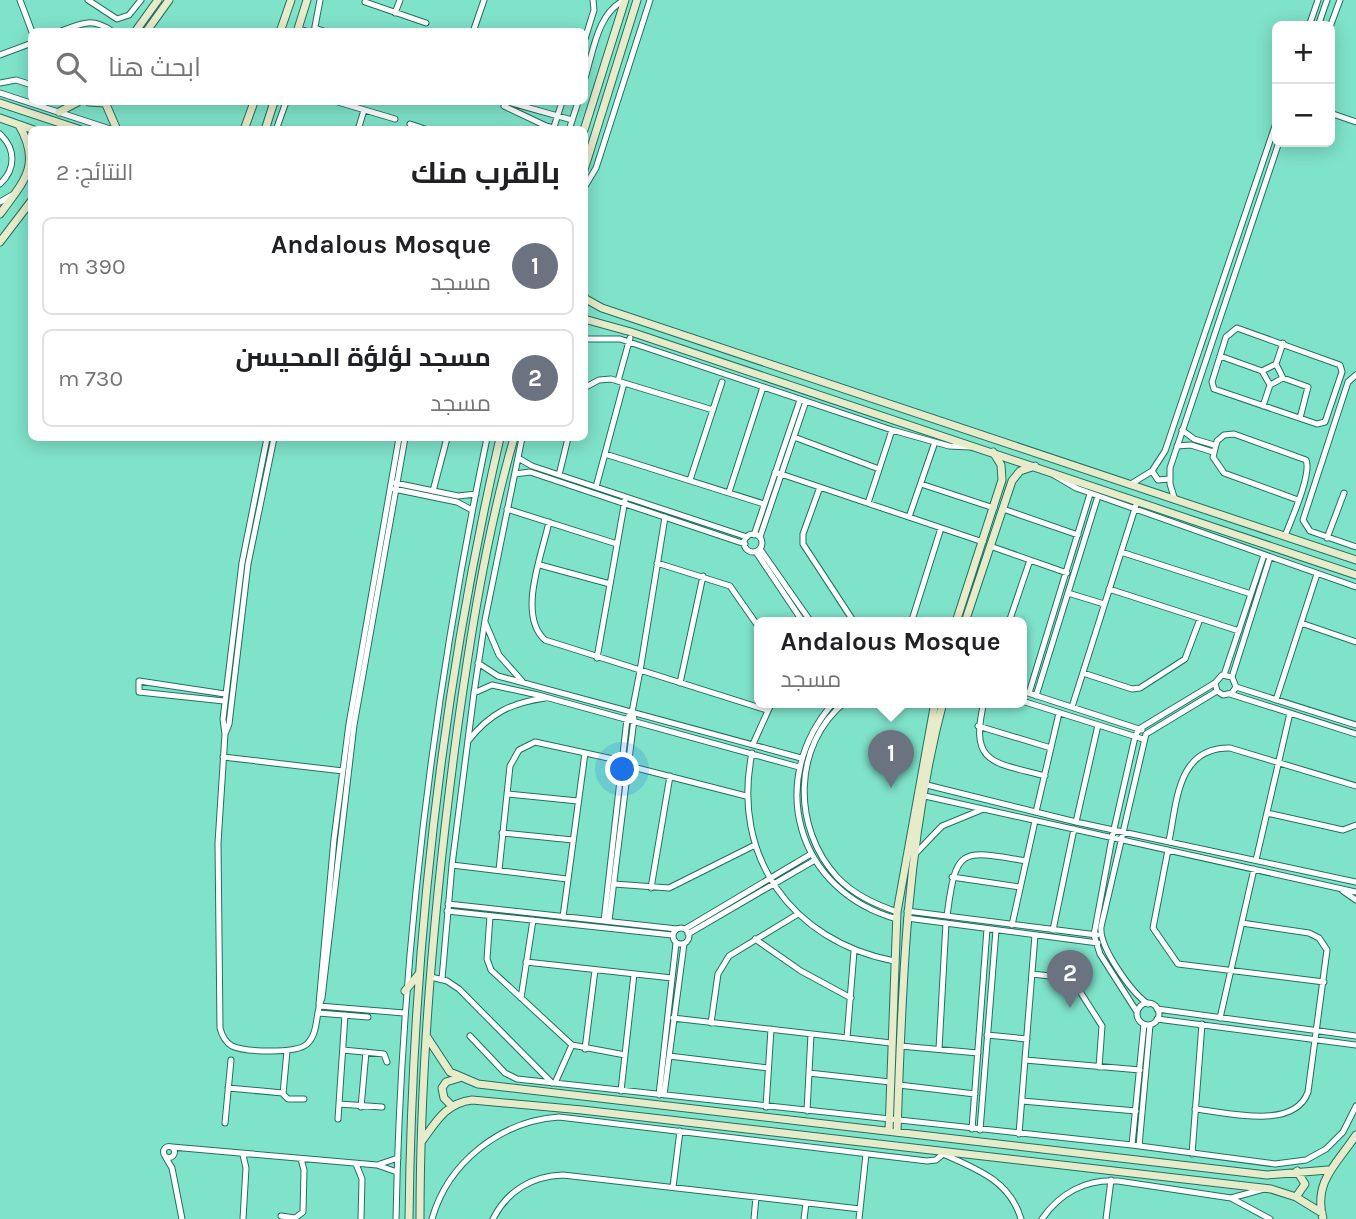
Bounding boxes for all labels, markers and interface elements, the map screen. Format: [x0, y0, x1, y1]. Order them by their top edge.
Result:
map controls [1272, 21, 1335, 147]
button: + [1272, 21, 1335, 84]
search box [28, 28, 588, 105]
icon: search [52, 48, 90, 86]
text: ابحث هنا [108, 52, 201, 83]
button: − [1272, 84, 1335, 147]
text: بالقرب منك [411, 155, 560, 191]
text: النتائج: 2 [56, 159, 134, 186]
text: Andalous Mosque [271, 229, 491, 260]
text: 390 m [58, 253, 126, 280]
text: 1 [531, 253, 539, 280]
text: مسجد [430, 269, 491, 296]
text: مسجد لؤلؤة المحيسن [236, 342, 491, 373]
text: 730 m [58, 365, 123, 392]
text: 2 [528, 365, 542, 392]
text: مسجد [430, 390, 491, 417]
popup [754, 617, 1027, 708]
text: Andalous Mosque [781, 626, 1000, 657]
text: مسجد [781, 666, 841, 693]
pin: 1 [868, 730, 914, 788]
your location [605, 752, 639, 786]
pin: 2 [1047, 950, 1093, 1008]

